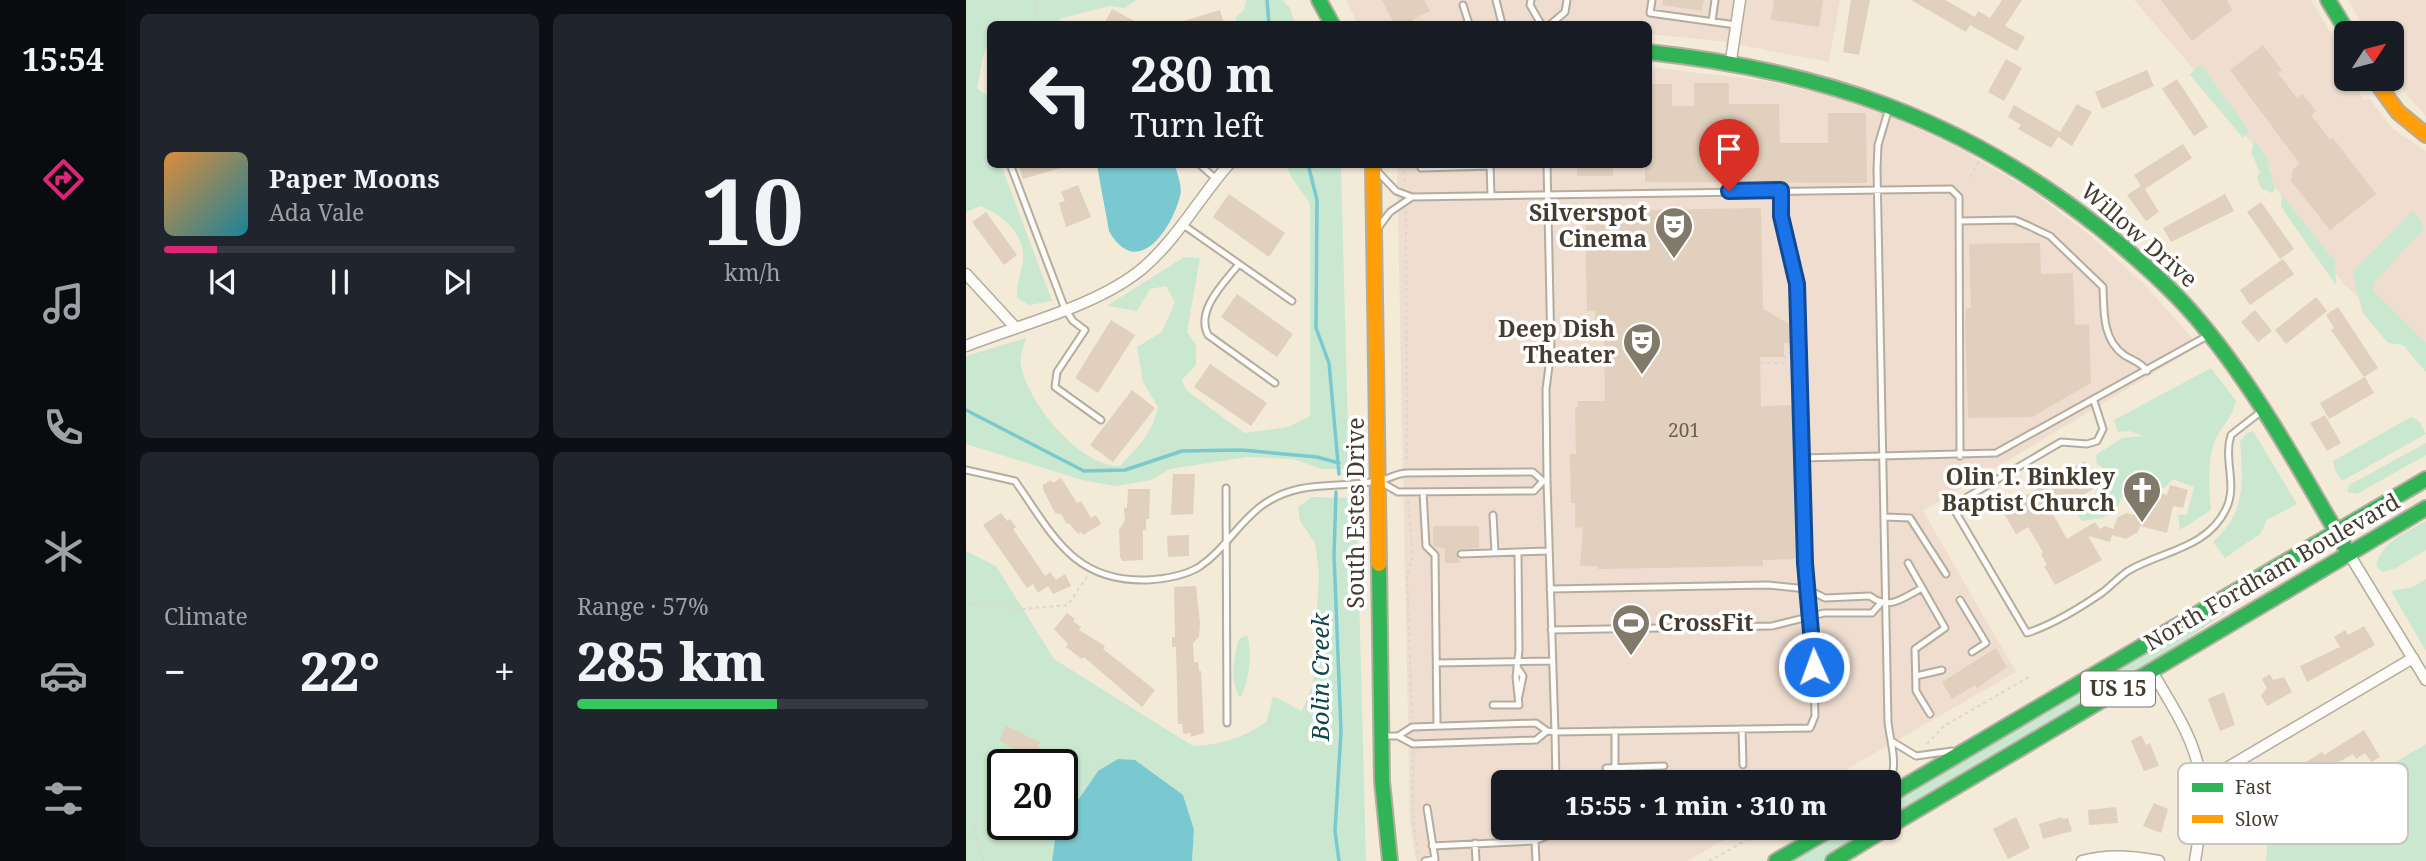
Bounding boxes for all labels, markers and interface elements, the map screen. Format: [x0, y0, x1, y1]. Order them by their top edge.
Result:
north arrow [2334, 21, 2404, 91]
map controls [2334, 21, 2404, 91]
text: 15:54 [22, 37, 104, 80]
text: 280 m [1130, 40, 1274, 106]
icon: left [1015, 49, 1106, 140]
text: Turn left [1130, 103, 1264, 146]
pin [1699, 119, 1759, 191]
icon: arrive [1710, 130, 1748, 168]
text: 10 [701, 148, 804, 272]
icon: directions [39, 155, 88, 204]
text: Paper Moons [269, 160, 440, 196]
street label: Willow Drive [2074, 174, 2205, 294]
text: Ada Vale [269, 196, 364, 228]
place label: Silverspot Cinema [1529, 196, 1647, 254]
theatre icon: Silverspot Cinema [1653, 205, 1695, 260]
text: km/h [724, 256, 781, 288]
icon: previous [204, 263, 242, 301]
icon: pause [321, 263, 359, 301]
icon: next [438, 263, 476, 301]
icon: music [39, 279, 88, 328]
place label: Deep Dish Theater [1498, 312, 1615, 370]
theatre icon: Deep Dish Theater [1621, 321, 1663, 376]
icon: phone [39, 403, 88, 452]
street label: South Estes Drive [1339, 417, 1371, 609]
house number: 201 [1668, 417, 1700, 443]
place label: Olin T. Binkley Baptist Church [1942, 460, 2116, 518]
church icon: Olin T. Binkley Baptist Church [2121, 469, 2163, 524]
street label: North Fordham Boulevard [2138, 485, 2405, 658]
icon: climate [39, 527, 88, 576]
text: Range · 57% [577, 590, 709, 622]
text: Climate [164, 600, 248, 632]
sports icon: CrossFit [1610, 602, 1652, 657]
place label: CrossFit [1658, 606, 1753, 638]
water label: Bolin Creek [1303, 612, 1336, 742]
text: 285 km [577, 625, 765, 696]
position arrow [1777, 630, 1851, 704]
text: 22° [300, 635, 380, 706]
text: − [164, 645, 186, 697]
text: + [494, 645, 515, 697]
icon: car [39, 651, 88, 700]
road number: US 15 [2081, 672, 2155, 706]
speed limit sign: 20 [987, 749, 1078, 840]
legend [2178, 763, 2408, 844]
icon: filters [39, 774, 88, 823]
text: Fast [2235, 774, 2272, 800]
text: 15:55 · 1 min · 310 m [1565, 787, 1827, 823]
text: Slow [2235, 806, 2279, 832]

